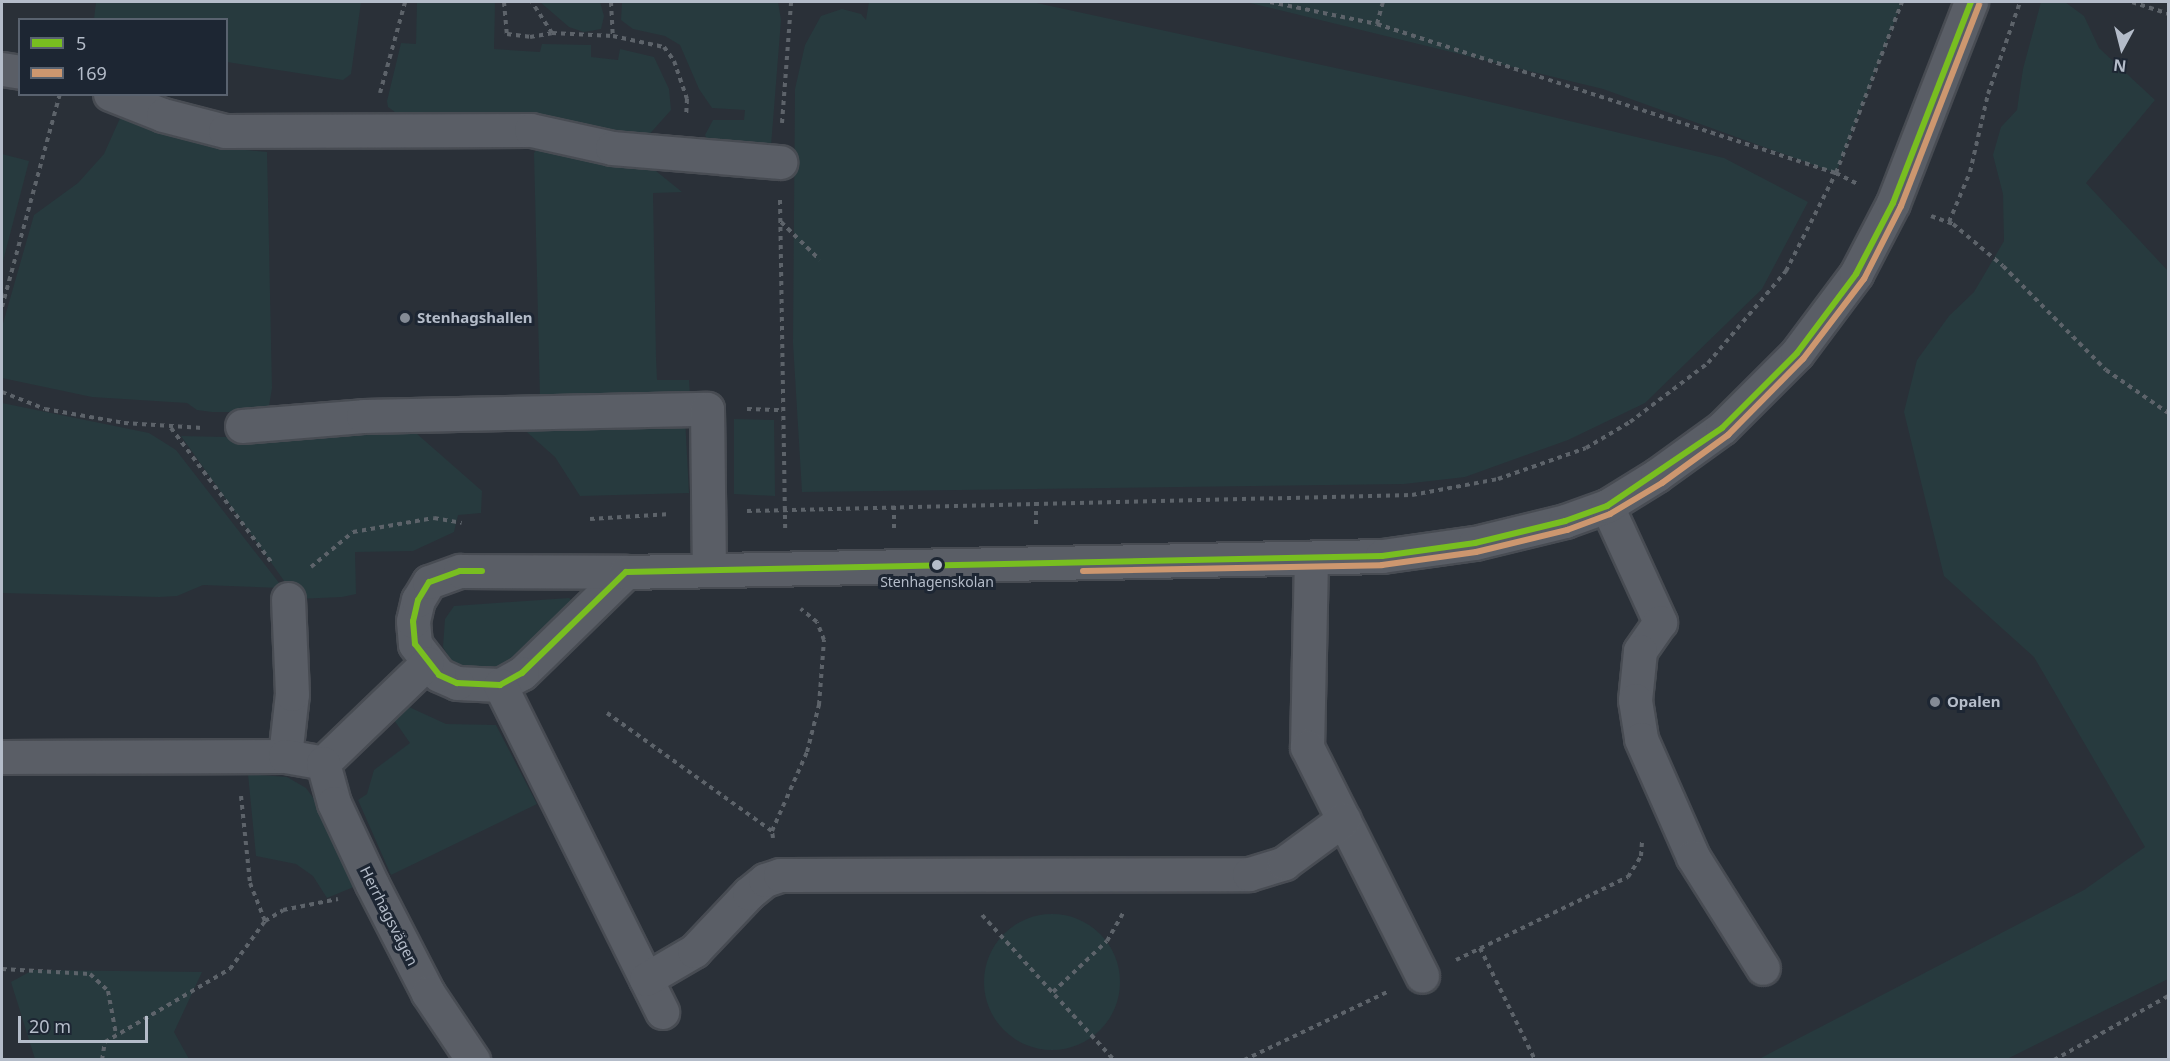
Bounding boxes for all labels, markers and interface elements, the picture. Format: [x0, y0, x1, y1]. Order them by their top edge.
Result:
legend [18, 18, 228, 96]
north arrow [2092, 18, 2152, 78]
text: 5 [76, 31, 86, 55]
text: N [2112, 54, 2128, 78]
text: 169 [76, 61, 107, 85]
place label: Stenhagshallen [417, 309, 533, 327]
marker: Stenhagshallen [398, 311, 412, 325]
marker: Stenhagenskolan [931, 559, 943, 571]
place label: Stenhagenskolan [880, 574, 994, 590]
place label: Opalen [1947, 693, 2001, 711]
marker: Opalen [1928, 695, 1942, 709]
street label: Herrhagsvägen [356, 863, 422, 969]
scale bar [21, 1004, 152, 1042]
text: 20 m [29, 1014, 71, 1038]

